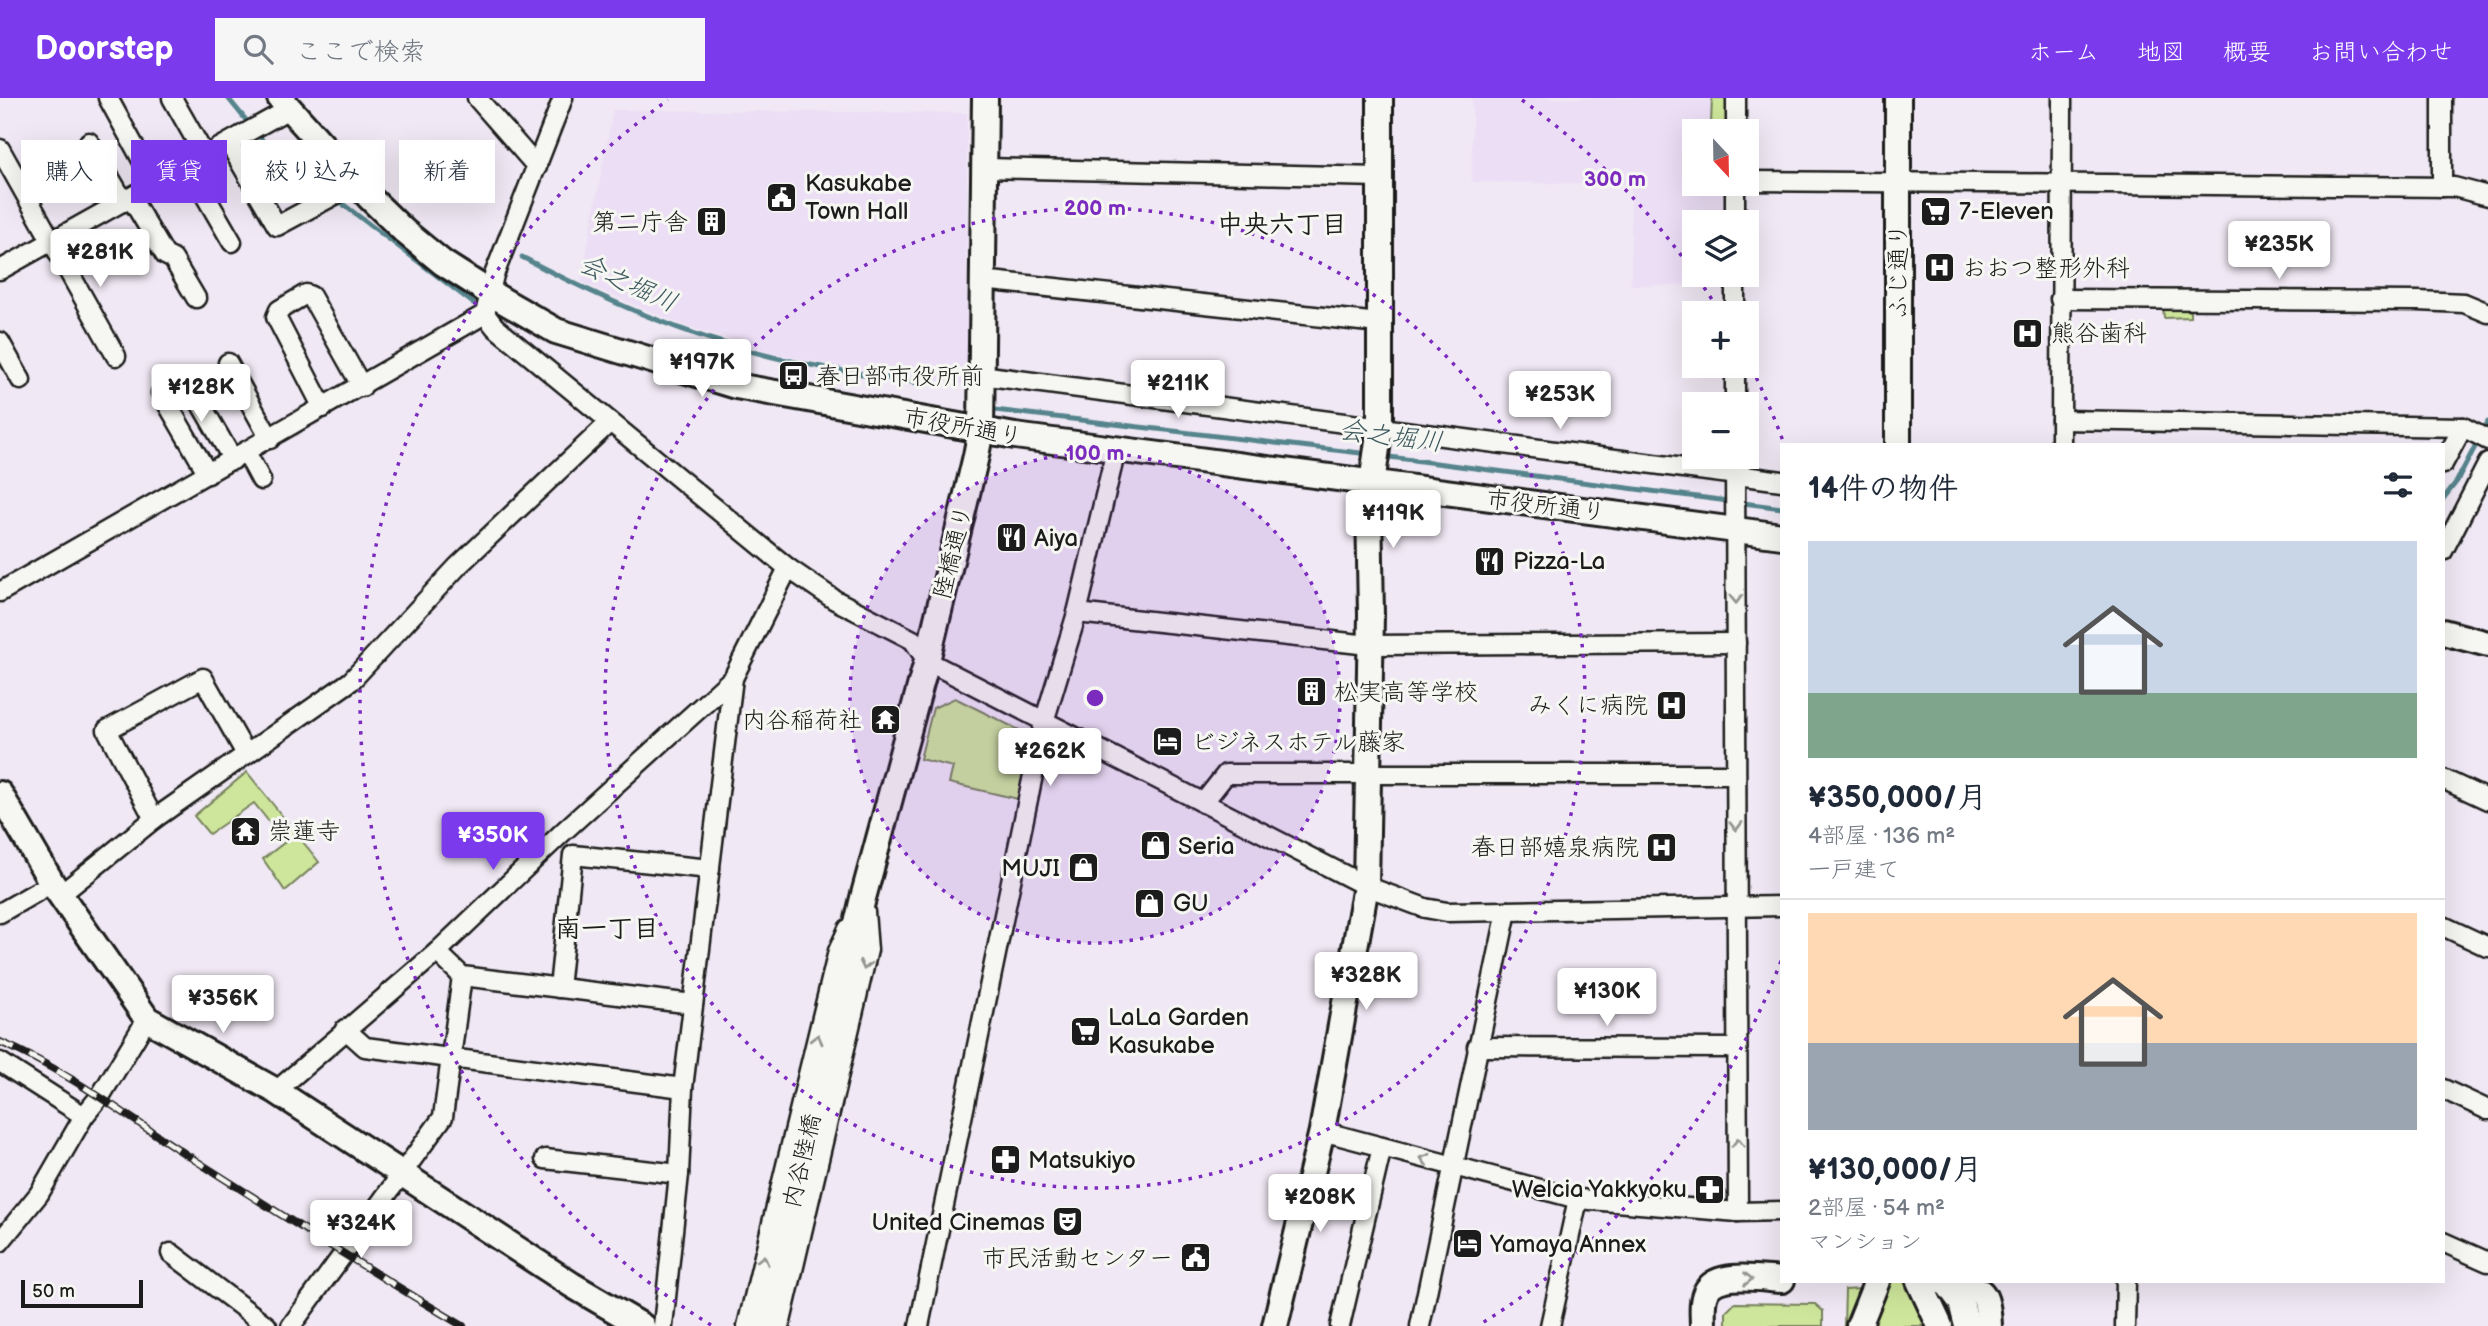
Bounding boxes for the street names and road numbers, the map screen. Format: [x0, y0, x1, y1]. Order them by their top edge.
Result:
street label: ふじ通り [1884, 223, 1913, 319]
street label: 市役所通り [901, 402, 1025, 452]
street label: 市役所通り [1485, 484, 1607, 528]
street label: 陸橋通り [927, 502, 979, 602]
street label: 内谷陸橋 [777, 1111, 827, 1211]

